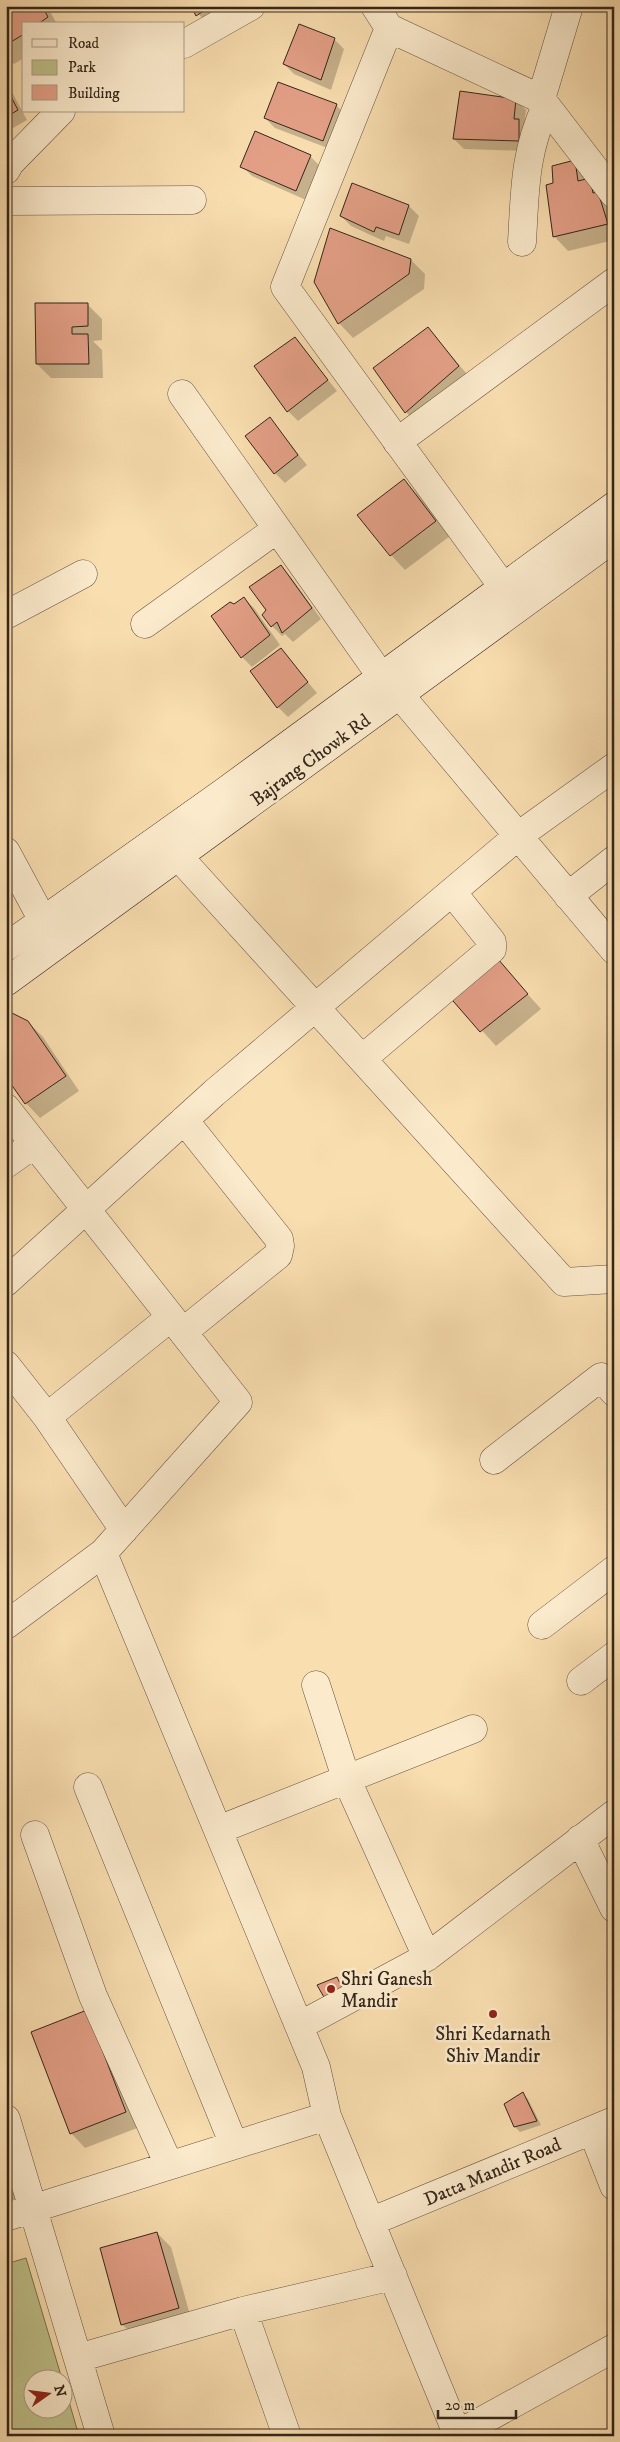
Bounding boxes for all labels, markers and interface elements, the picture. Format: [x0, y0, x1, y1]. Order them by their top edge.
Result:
legend [22, 22, 185, 112]
text: Road [68, 34, 100, 53]
text: Park [68, 58, 97, 77]
text: Building [68, 84, 120, 103]
street label: Bajrang Chowk Rd [247, 709, 376, 811]
place label: Shri Ganesh Mandir [341, 1968, 432, 2013]
marker: Shri Ganesh Mandir [325, 1983, 337, 1995]
marker: Shri Kedarnath Shiv Mandir [487, 2008, 499, 2020]
place label: Shri Kedarnath Shiv Mandir [435, 2023, 551, 2068]
street label: Datta Mandir Road [421, 2133, 565, 2212]
north arrow [22, 2370, 72, 2420]
text: N [50, 2383, 70, 2399]
scale bar [438, 2387, 515, 2419]
text: 20 m [445, 2396, 475, 2415]

